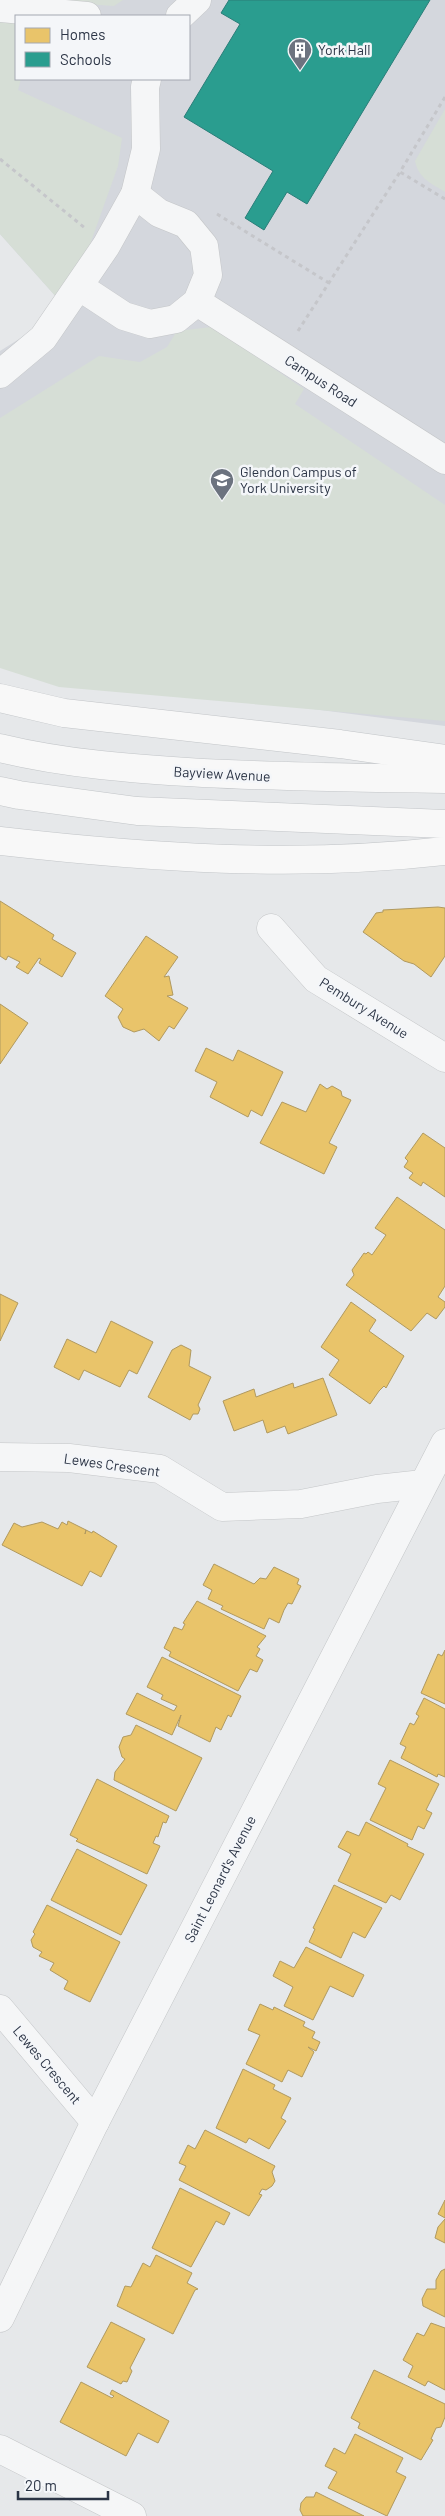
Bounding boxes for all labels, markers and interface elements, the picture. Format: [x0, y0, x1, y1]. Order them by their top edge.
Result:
legend [15, 15, 190, 80]
text: Homes [60, 25, 105, 43]
building icon: York Hall [287, 37, 313, 71]
place label: York Hall [318, 41, 370, 58]
text: Schools [60, 50, 112, 68]
street label: Campus Road [282, 351, 361, 410]
place label: Glendon Campus of York University [240, 463, 357, 496]
school or university icon: Glendon Campus of York University [209, 467, 235, 501]
street label: Bayview Avenue [173, 762, 271, 785]
street label: Pembury Avenue [317, 973, 412, 1042]
street label: Lewes Crescent [63, 1449, 161, 1480]
street label: Saint Leonard's Avenue [180, 1812, 259, 1945]
street label: Lewes Crescent [10, 2022, 85, 2107]
scale bar [18, 2468, 108, 2500]
text: 20 m [25, 2476, 57, 2494]

